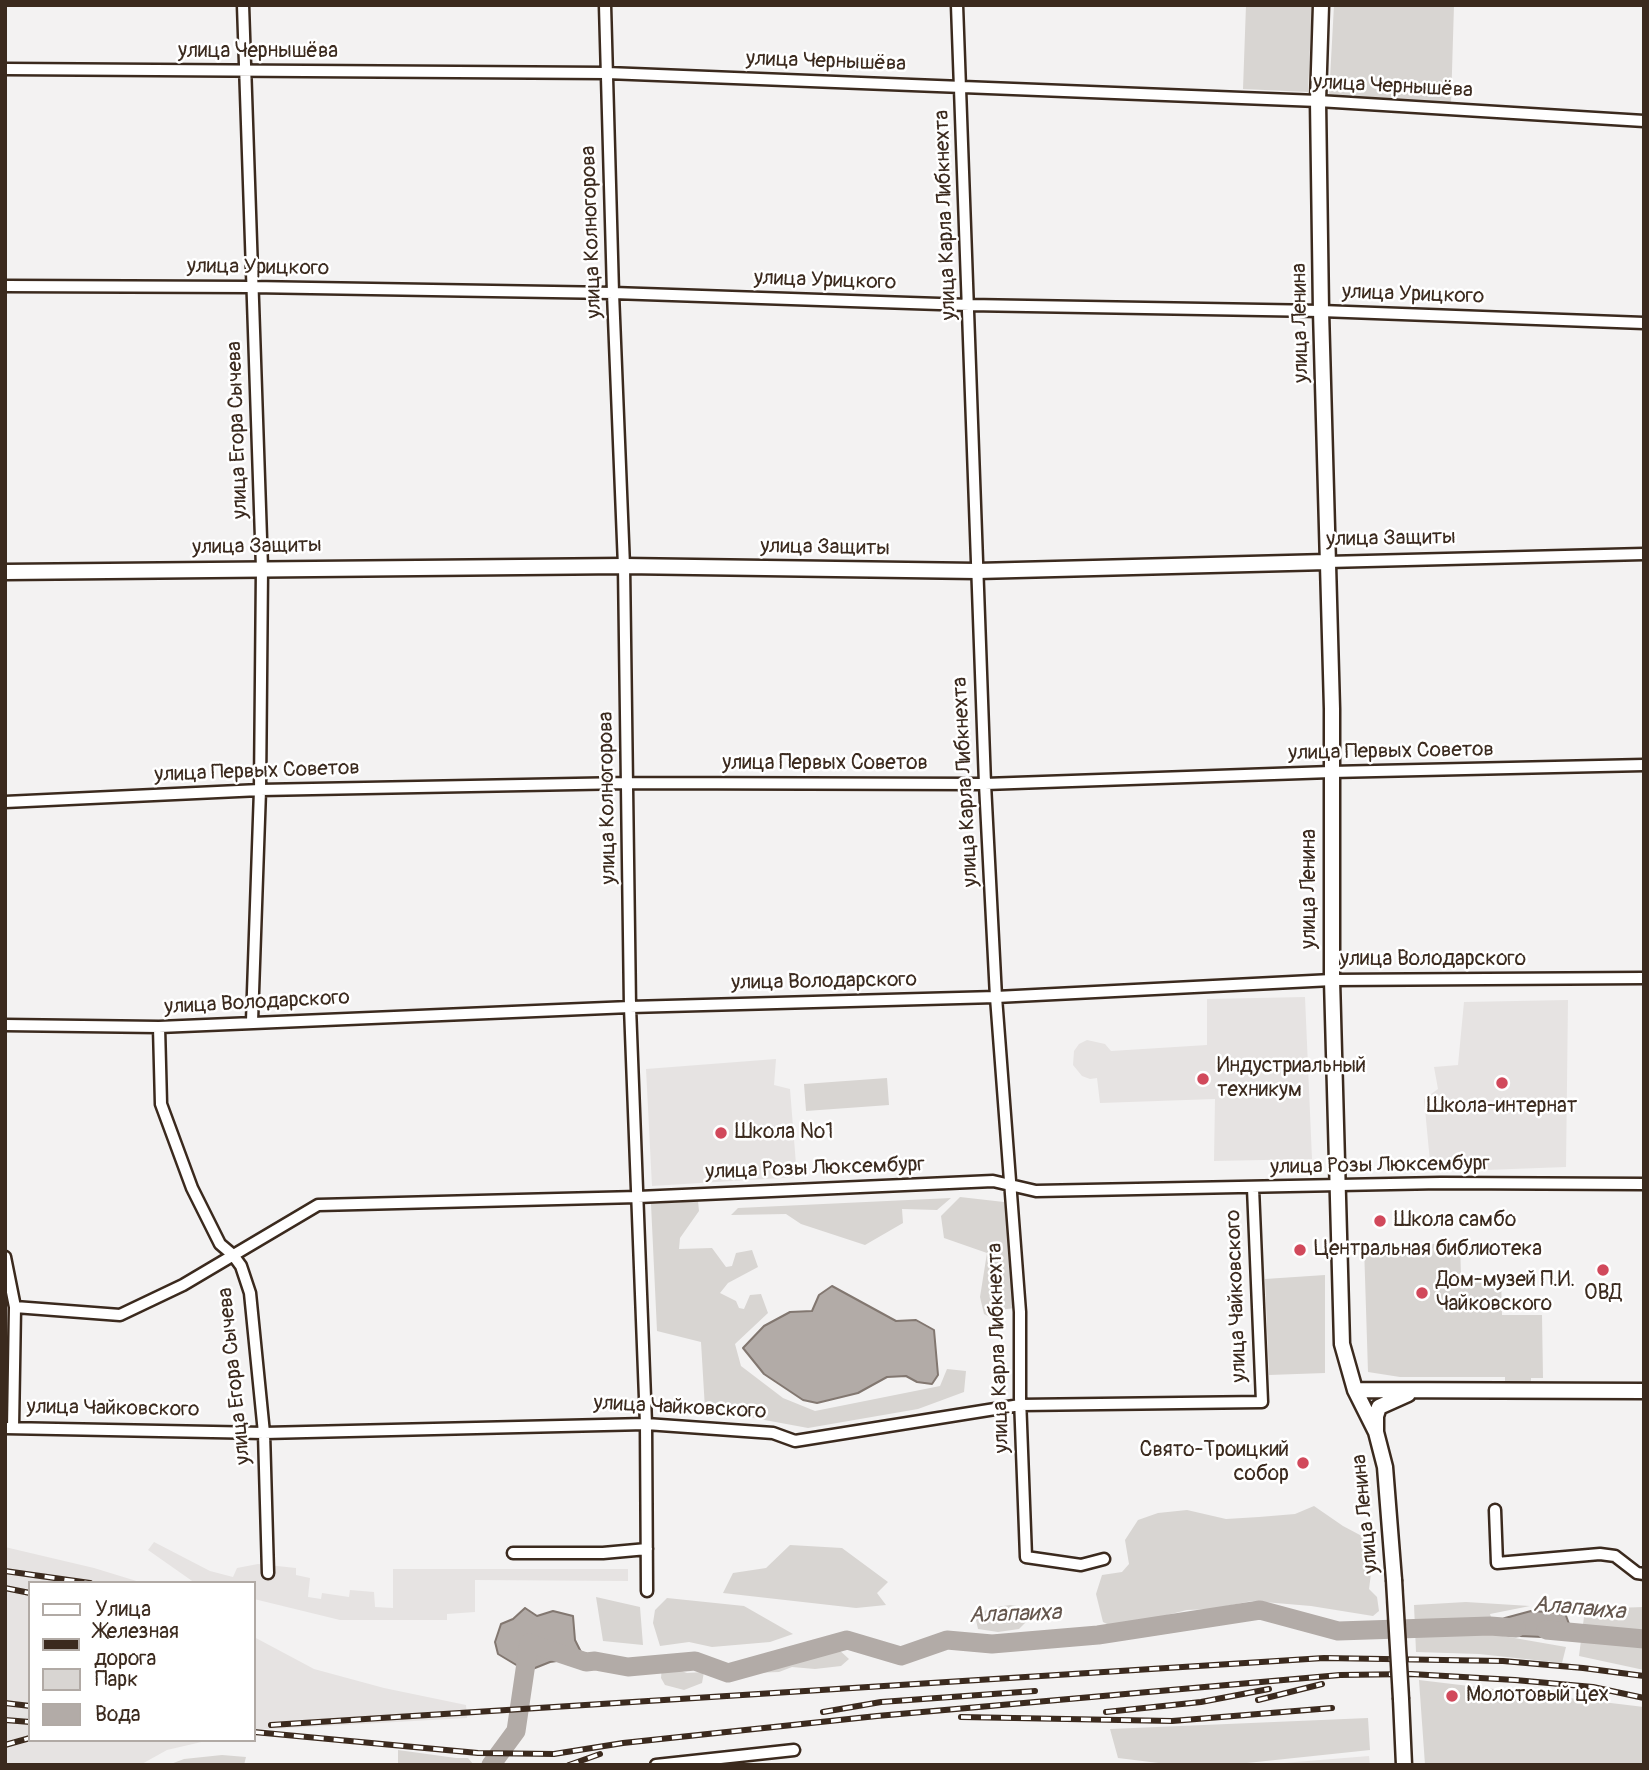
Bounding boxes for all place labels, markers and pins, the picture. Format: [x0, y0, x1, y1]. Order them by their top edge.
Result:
place label: Индустриальный техникум [1217, 1054, 1366, 1104]
marker: Индустриальный техникум [1195, 1071, 1211, 1087]
marker: Школа-интернат [1494, 1075, 1510, 1091]
place label: Школа-интернат [1427, 1094, 1577, 1120]
place label: Школа №1 [735, 1120, 833, 1146]
marker: Школа №1 [713, 1125, 729, 1141]
place label: Школа самбо [1394, 1208, 1516, 1234]
marker: Школа самбо [1372, 1213, 1388, 1229]
place label: Центральная библиотека [1314, 1237, 1542, 1263]
marker: Центральная библиотека [1292, 1242, 1308, 1258]
marker: ОВД [1595, 1262, 1611, 1278]
place label: Дом-музей П.И. Чайковского [1436, 1268, 1575, 1318]
place label: ОВД [1584, 1281, 1622, 1307]
marker: Дом-музей П.И. Чайковского [1414, 1285, 1430, 1301]
place label: Свято-Троицкий собор [1139, 1438, 1289, 1488]
marker: Свято-Троицкий собор [1295, 1455, 1311, 1471]
place label: Молотовый цех [1466, 1683, 1609, 1709]
marker: Молотовый цех [1444, 1688, 1460, 1704]

